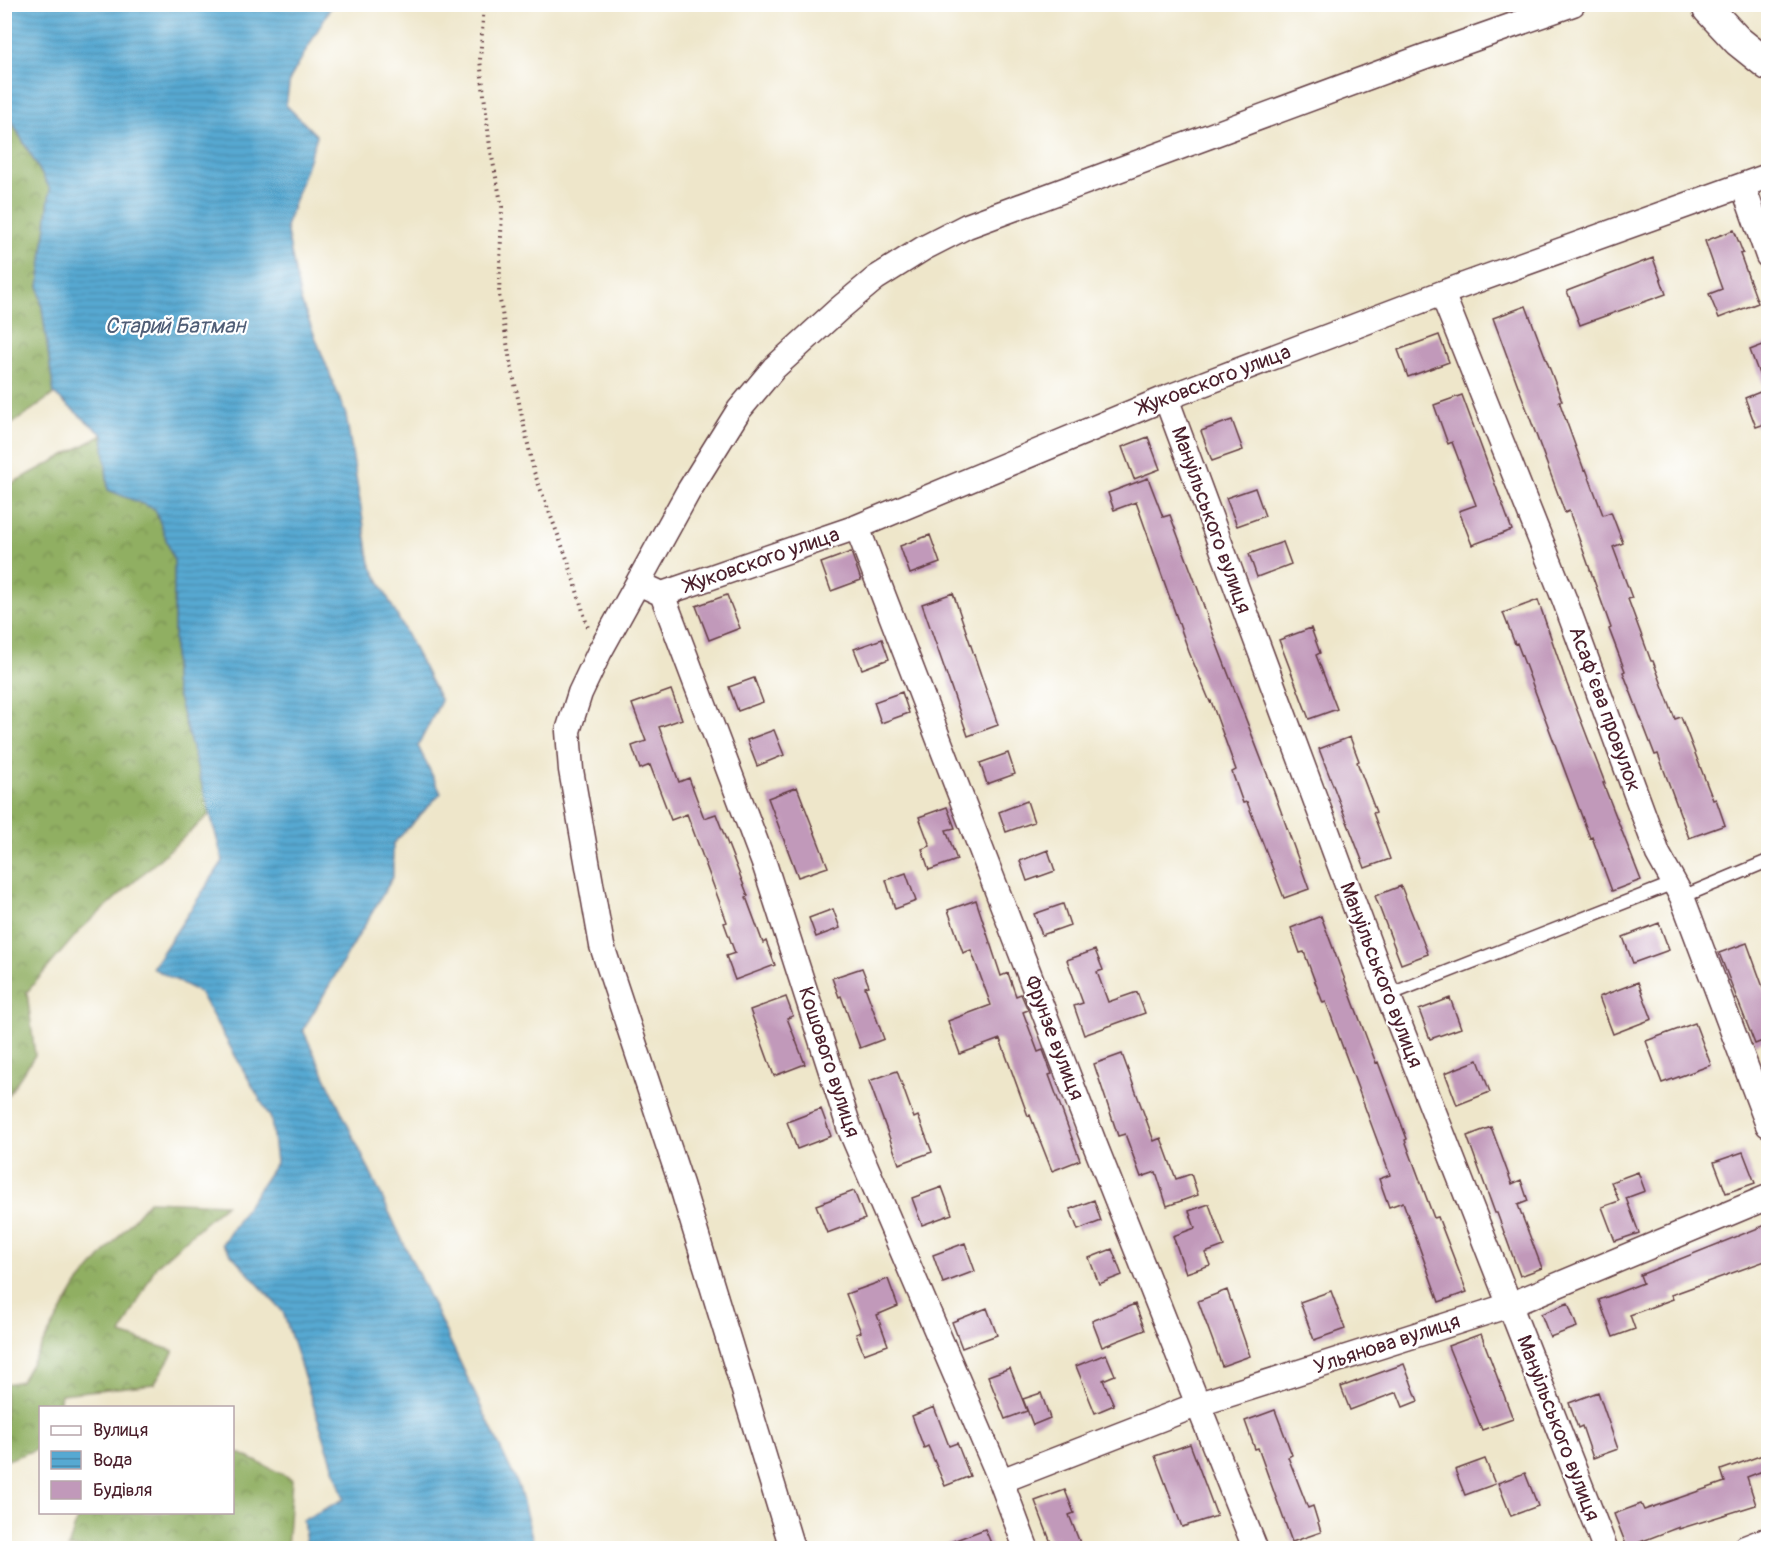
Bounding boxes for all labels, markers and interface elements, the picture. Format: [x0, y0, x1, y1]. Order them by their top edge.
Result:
water label: Старий Батман [105, 312, 247, 340]
street label: Жуковского улица [1131, 338, 1294, 423]
street label: Мануільського вулиця [1165, 423, 1257, 617]
street label: Жуковского улица [678, 521, 843, 600]
street label: Асаф’єва провулок [1563, 623, 1648, 796]
street label: Мануільського вулиця [1333, 878, 1429, 1072]
street label: Фрунзе вулиця [1018, 972, 1090, 1104]
street label: Кошового вулиця [792, 983, 866, 1141]
street label: Ульянова вулиця [1310, 1308, 1464, 1380]
street label: Мануільського вулиця [1510, 1331, 1606, 1525]
legend [39, 1406, 234, 1514]
text: Вулиця [93, 1419, 148, 1442]
text: Вода [93, 1449, 132, 1472]
text: Будівля [93, 1479, 152, 1502]

